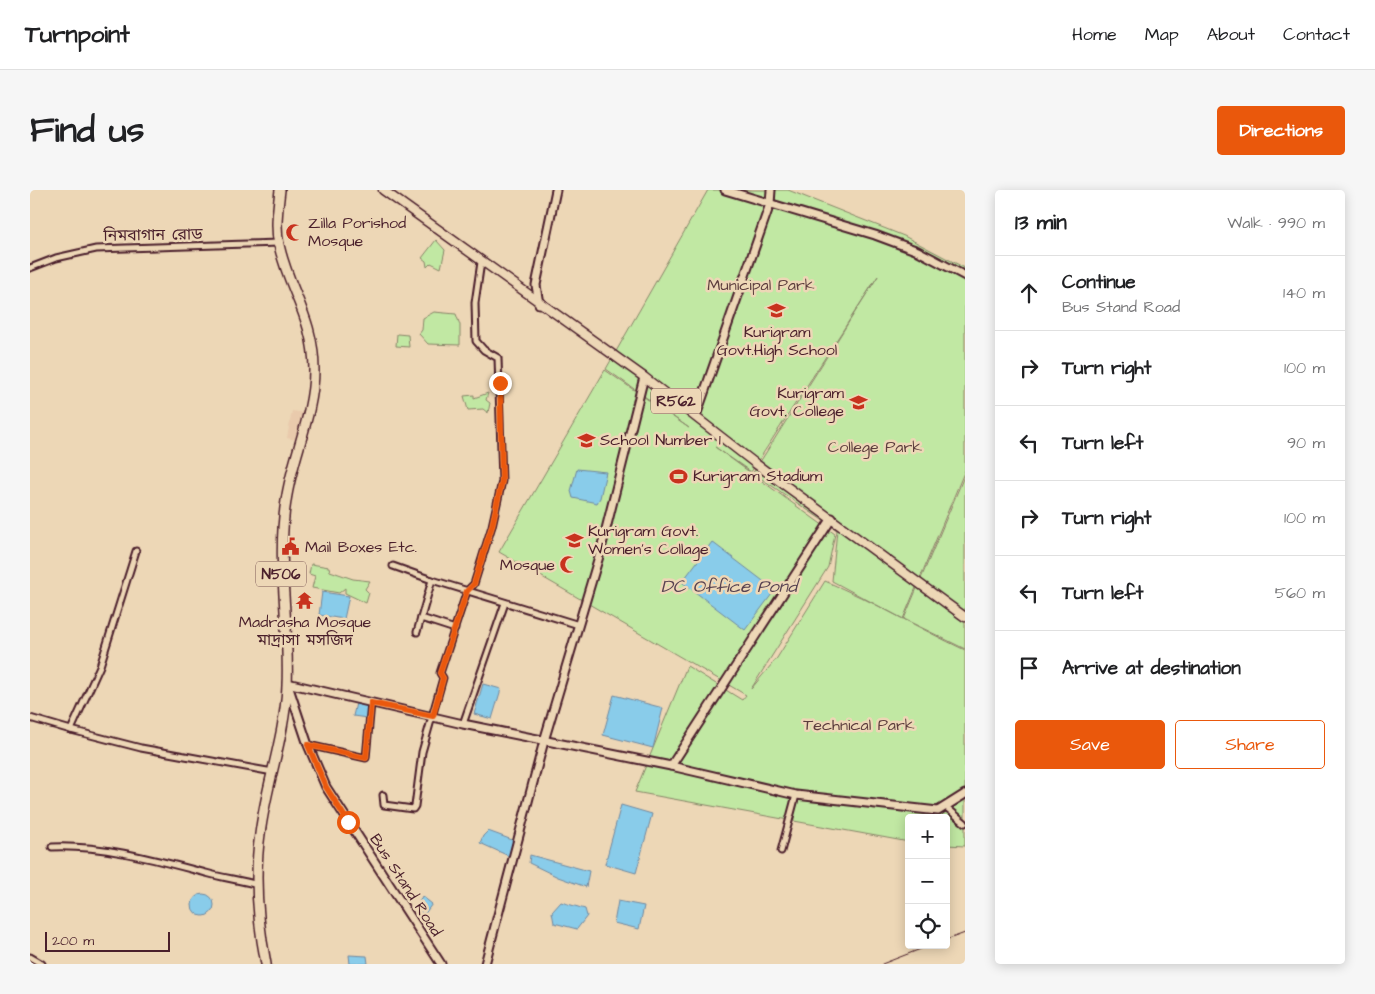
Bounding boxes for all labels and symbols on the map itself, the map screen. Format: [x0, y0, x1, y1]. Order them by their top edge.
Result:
place label: Zilla Porishod Mosque [308, 212, 406, 252]
mosque icon: Zilla Porishod Mosque [284, 222, 304, 242]
street label: নিমবাগান রোড [102, 223, 203, 247]
park label: Municipal Park [707, 274, 815, 296]
school or university icon: Kurigram Govt.High School [767, 300, 787, 320]
place label: Kurigram Govt.High School [717, 321, 837, 362]
route end [489, 372, 512, 395]
place label: Kurigram Govt. College [750, 382, 845, 423]
road number: R562 [651, 388, 701, 414]
school or university icon: Kurigram Govt. College [848, 392, 868, 412]
place label: School Number 1 [600, 429, 721, 451]
school or university icon: School Number 1 [576, 430, 596, 450]
park label: College Park [828, 436, 922, 459]
place label: Kurigram Stadium [693, 465, 823, 488]
sports icon: Kurigram Stadium [669, 466, 689, 486]
place label: Kurigram Govt. Women's Collage [588, 520, 709, 561]
school or university icon: Kurigram Govt. Women's Collage [564, 530, 584, 550]
place label: Mail Boxes Etc. [305, 536, 417, 558]
public building icon: Mail Boxes Etc. [281, 537, 301, 557]
place label: Mosque [500, 554, 555, 576]
mosque icon: Mosque [559, 555, 579, 575]
road number: N506 [256, 562, 306, 586]
water label: DC Office Pond [661, 574, 801, 599]
temple icon: Madrasha Mosque মাদ্রাসা মসজিদ [295, 591, 315, 611]
place label: Madrasha Mosque মাদ্রাসা মসজিদ [239, 611, 372, 651]
park label: Technical Park [803, 714, 915, 736]
route start [337, 811, 360, 834]
street label: Bus Stand Road [365, 829, 447, 941]
scale bar [45, 929, 170, 952]

